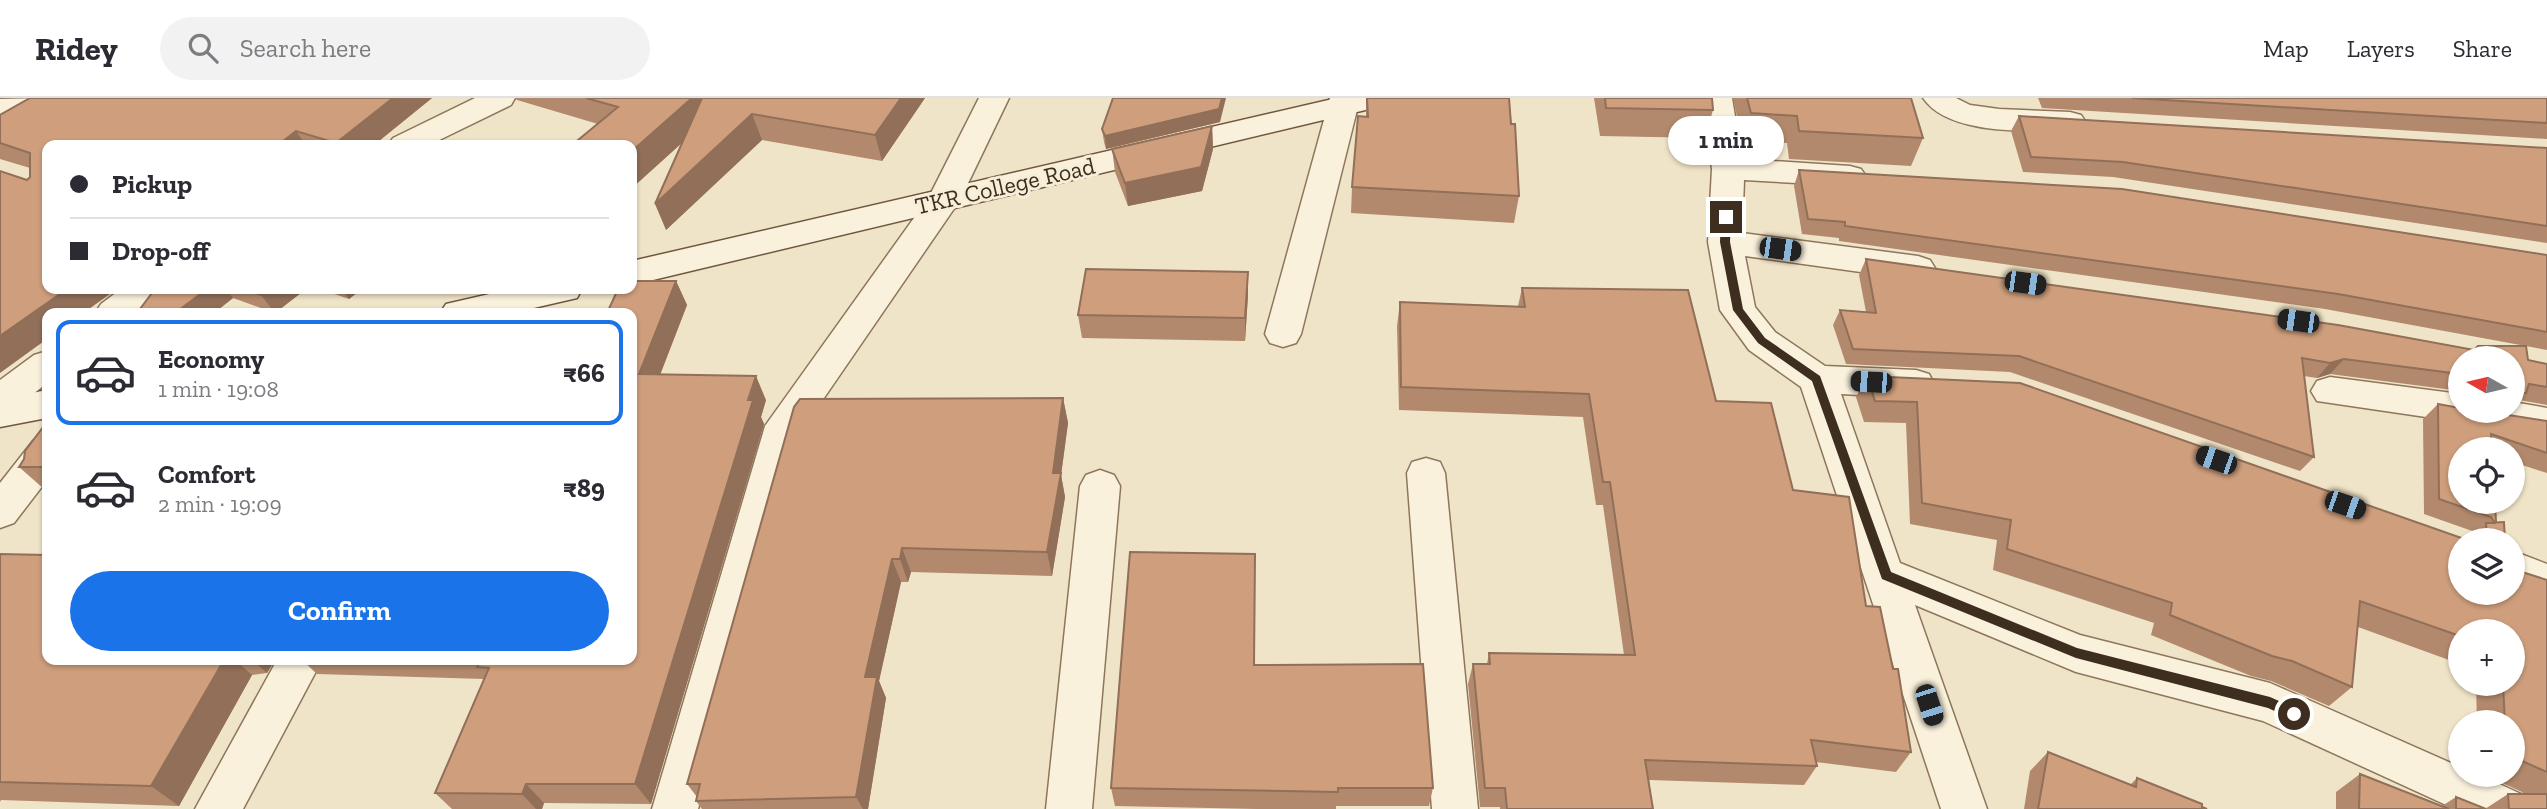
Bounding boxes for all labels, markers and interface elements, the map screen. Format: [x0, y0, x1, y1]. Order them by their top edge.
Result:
search box [160, 17, 650, 80]
text: Ridey [35, 29, 118, 68]
icon: search [184, 29, 222, 67]
text: Search here [240, 32, 371, 64]
text: Map [2263, 34, 2309, 63]
text: Layers [2347, 34, 2415, 63]
text: Share [2453, 34, 2512, 63]
callout: 1 min [1668, 116, 1784, 164]
text: 1 min [1699, 126, 1753, 154]
street label: TKR College Road [912, 151, 1098, 220]
text: Pickup [112, 168, 192, 200]
route end [1710, 201, 1742, 233]
text: Drop-off [112, 235, 209, 267]
car [1758, 236, 1803, 262]
car [2003, 270, 2048, 296]
car [2276, 308, 2321, 334]
icon: car [74, 341, 137, 404]
text: Economy [158, 343, 264, 375]
north arrow [2448, 346, 2525, 424]
map controls [2448, 346, 2525, 787]
text: ₹66 [563, 357, 605, 389]
car [1850, 370, 1893, 394]
text: 1 min · 19:08 [158, 375, 279, 403]
button: locate [2448, 437, 2525, 514]
car [2193, 443, 2240, 477]
icon: car [74, 456, 137, 519]
text: Comfort [158, 458, 255, 490]
text: ₹89 [563, 472, 605, 504]
car [2322, 488, 2369, 522]
text: 2 min · 19:09 [158, 490, 282, 518]
button: layers [2448, 528, 2525, 605]
button: Confirm [70, 571, 609, 651]
button: + [2448, 619, 2525, 696]
car [1913, 682, 1946, 728]
route start [2278, 698, 2310, 730]
button: − [2448, 710, 2525, 787]

